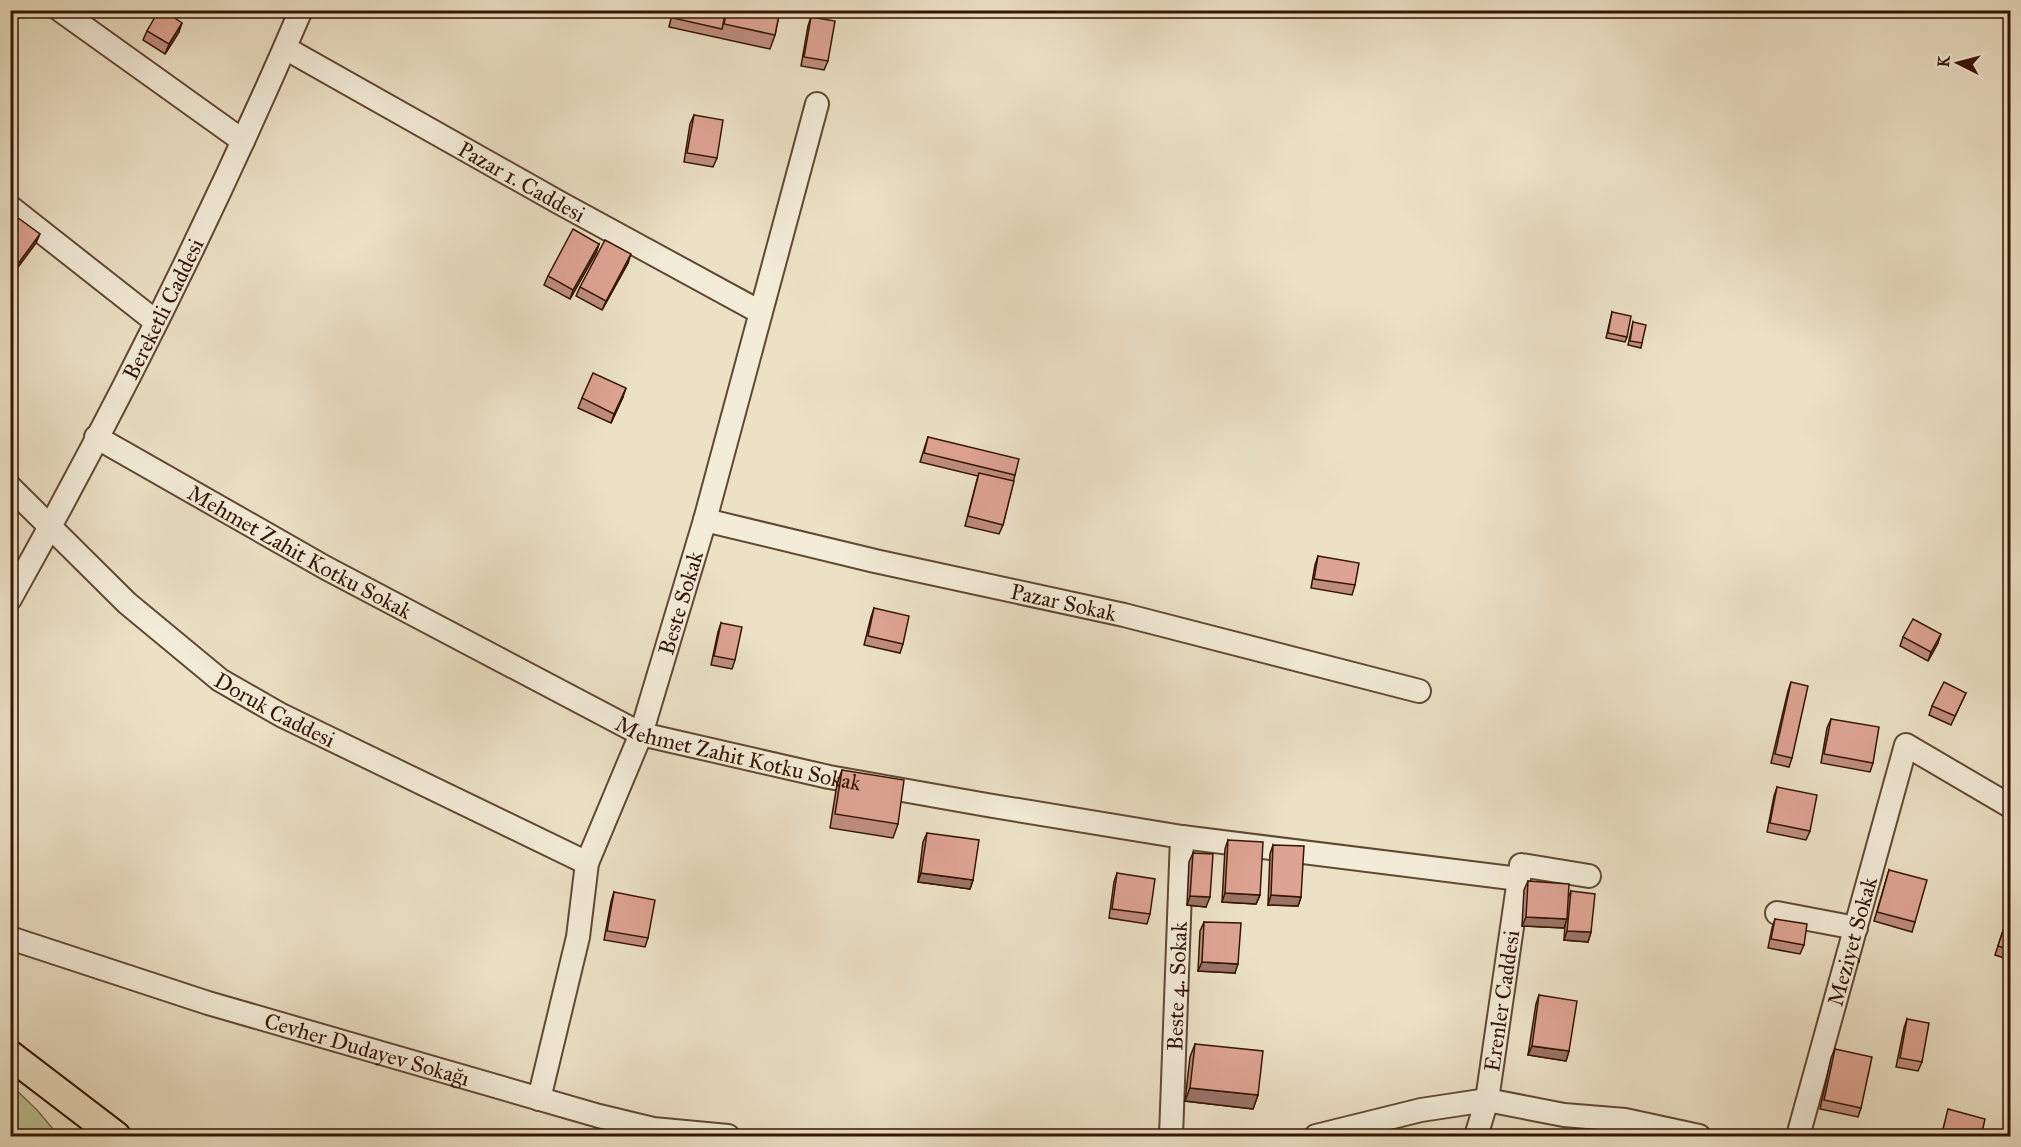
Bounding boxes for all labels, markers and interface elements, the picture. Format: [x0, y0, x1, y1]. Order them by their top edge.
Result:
north arrow [1928, 33, 1988, 93]
text: K [1934, 54, 1954, 68]
street label: Pazar 1. Caddesi [454, 135, 590, 228]
street label: Bereketli Caddesi [116, 234, 209, 384]
street label: Mehmet Zahit Kotku Sokak [183, 479, 417, 625]
street label: Beste Sokak [652, 547, 709, 658]
street label: Pazar Sokak [1008, 577, 1120, 627]
street label: Doruk Caddesi [210, 666, 340, 753]
street label: Mehmet Zahit Kotku Sokak [611, 710, 864, 796]
street label: Meziyet Sokak [1821, 873, 1883, 1009]
street label: Beste 4. Sokak [1161, 920, 1192, 1051]
street label: Erenler Caddesi [1478, 928, 1525, 1073]
street label: Cevher Dudayev Sokağı [261, 1007, 473, 1091]

